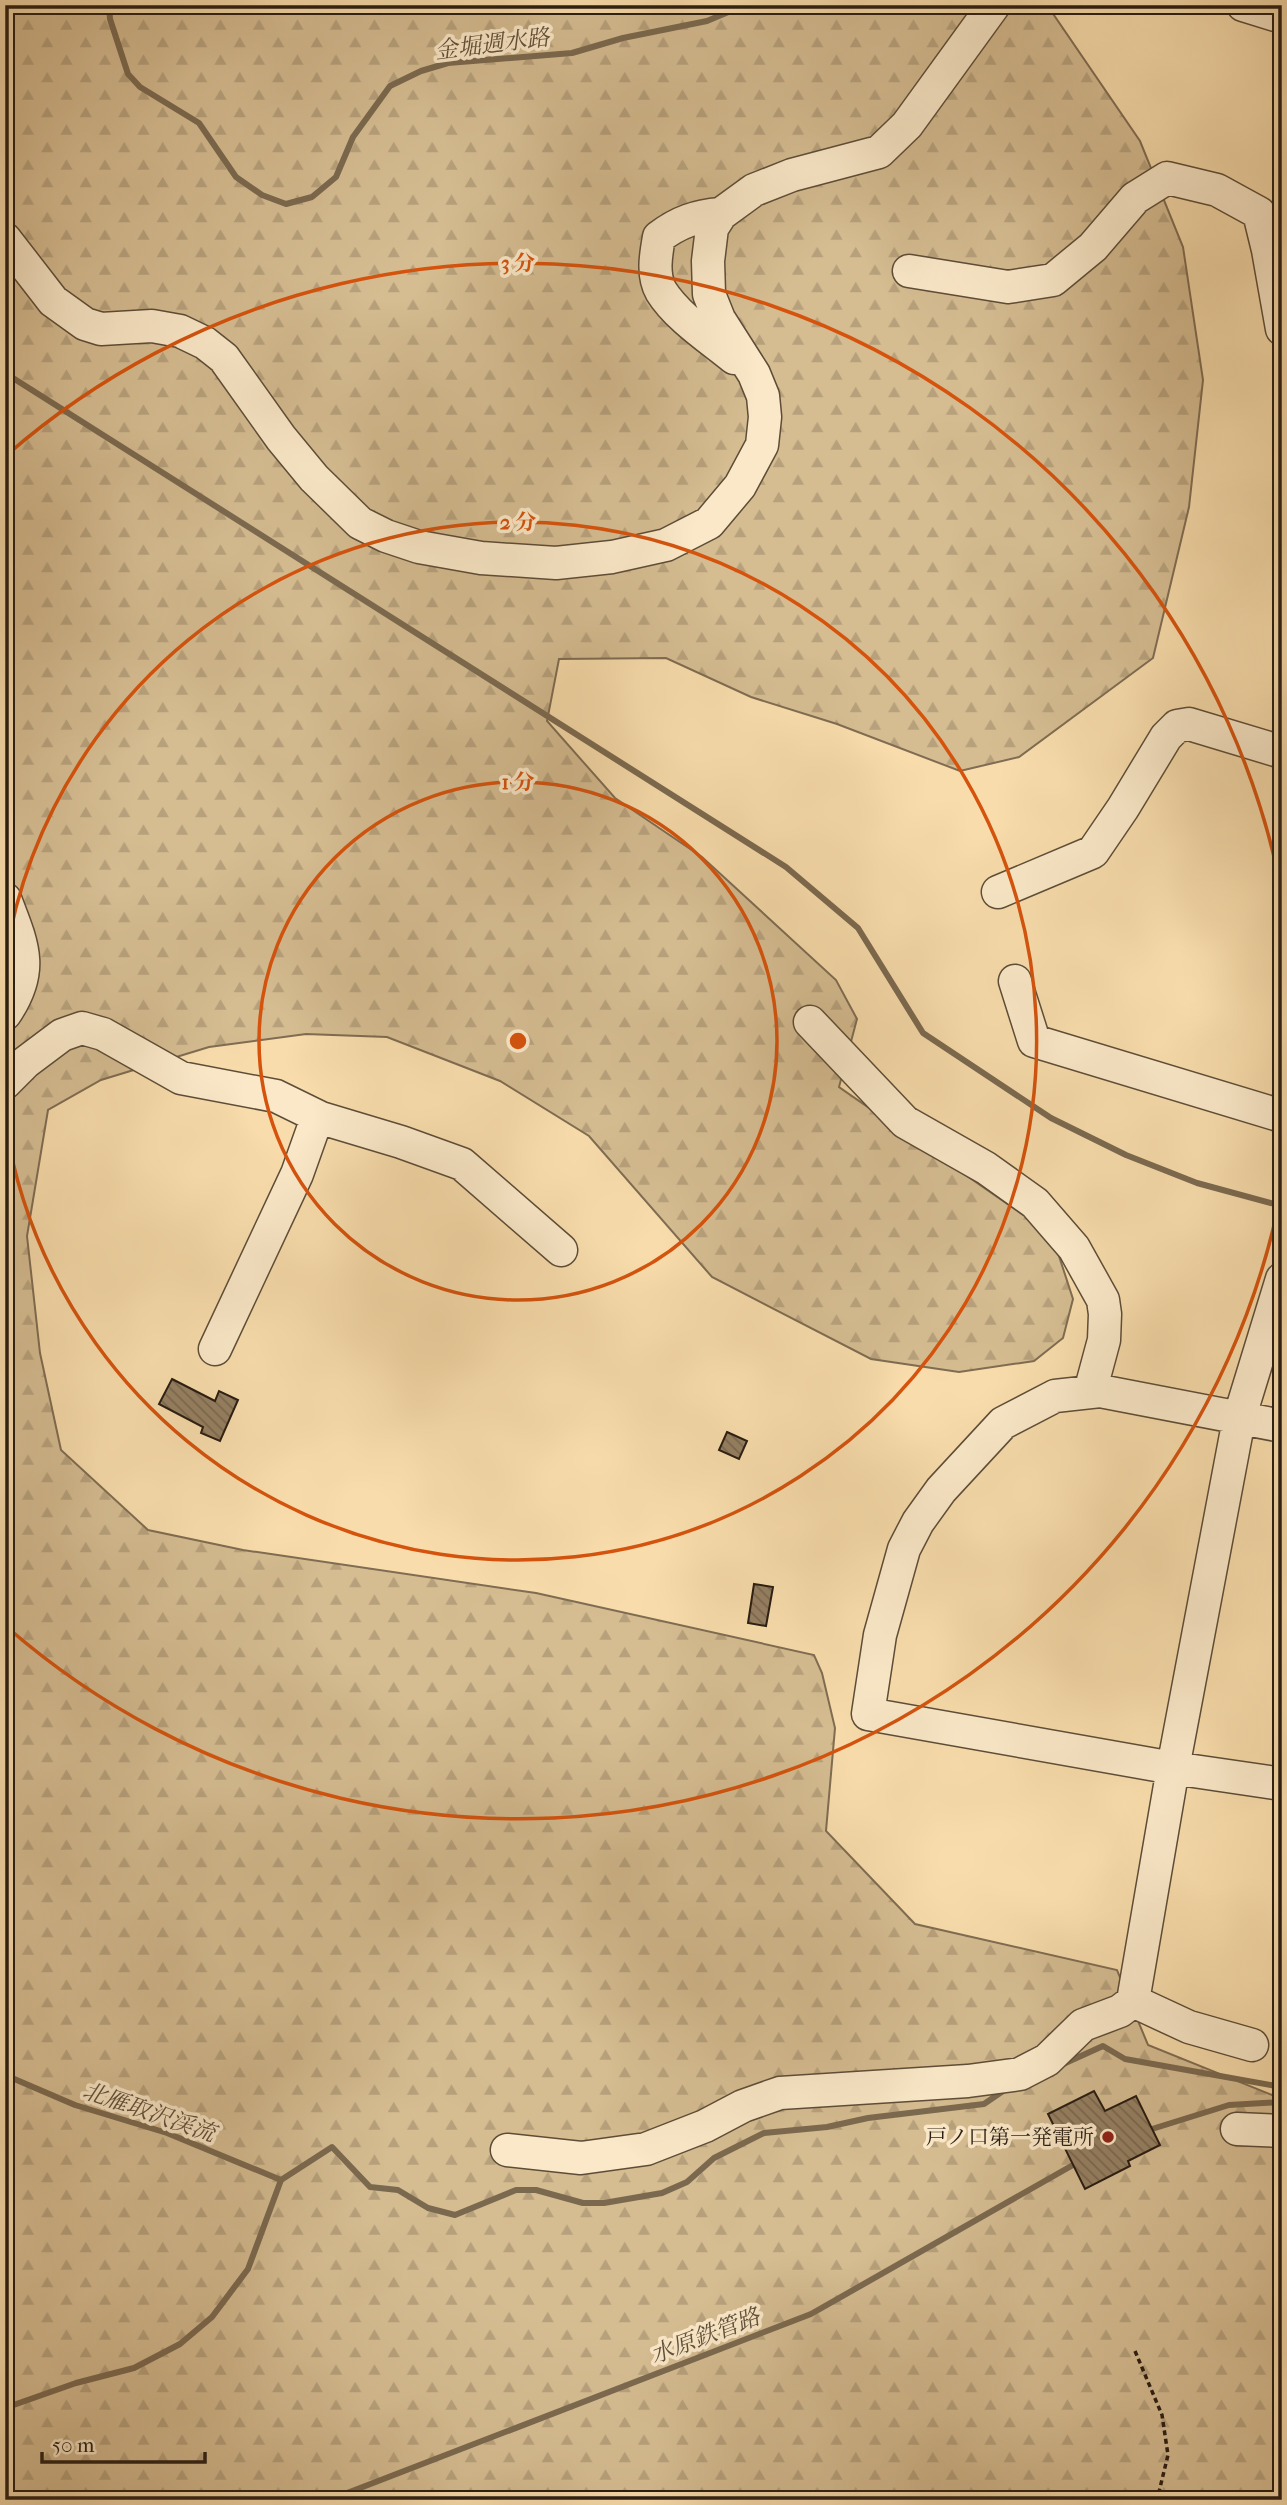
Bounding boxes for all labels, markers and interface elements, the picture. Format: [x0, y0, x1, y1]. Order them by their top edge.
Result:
water label: 金堀週水路 [433, 23, 553, 64]
text: 3 分 [501, 251, 535, 275]
text: 2 分 [500, 510, 536, 534]
text: 1 分 [502, 770, 535, 794]
centre of rings [506, 1029, 530, 1053]
water label: 北雁取沢渓流 [79, 2077, 222, 2149]
place label: 戸ノ口第一発電所 [926, 2125, 1094, 2149]
marker: 戸ノ口第一発電所 [1100, 2129, 1116, 2145]
water label: 水原鉄管路 [646, 2302, 765, 2369]
scale bar [42, 2421, 205, 2465]
text: 50 m [52, 2433, 95, 2457]

